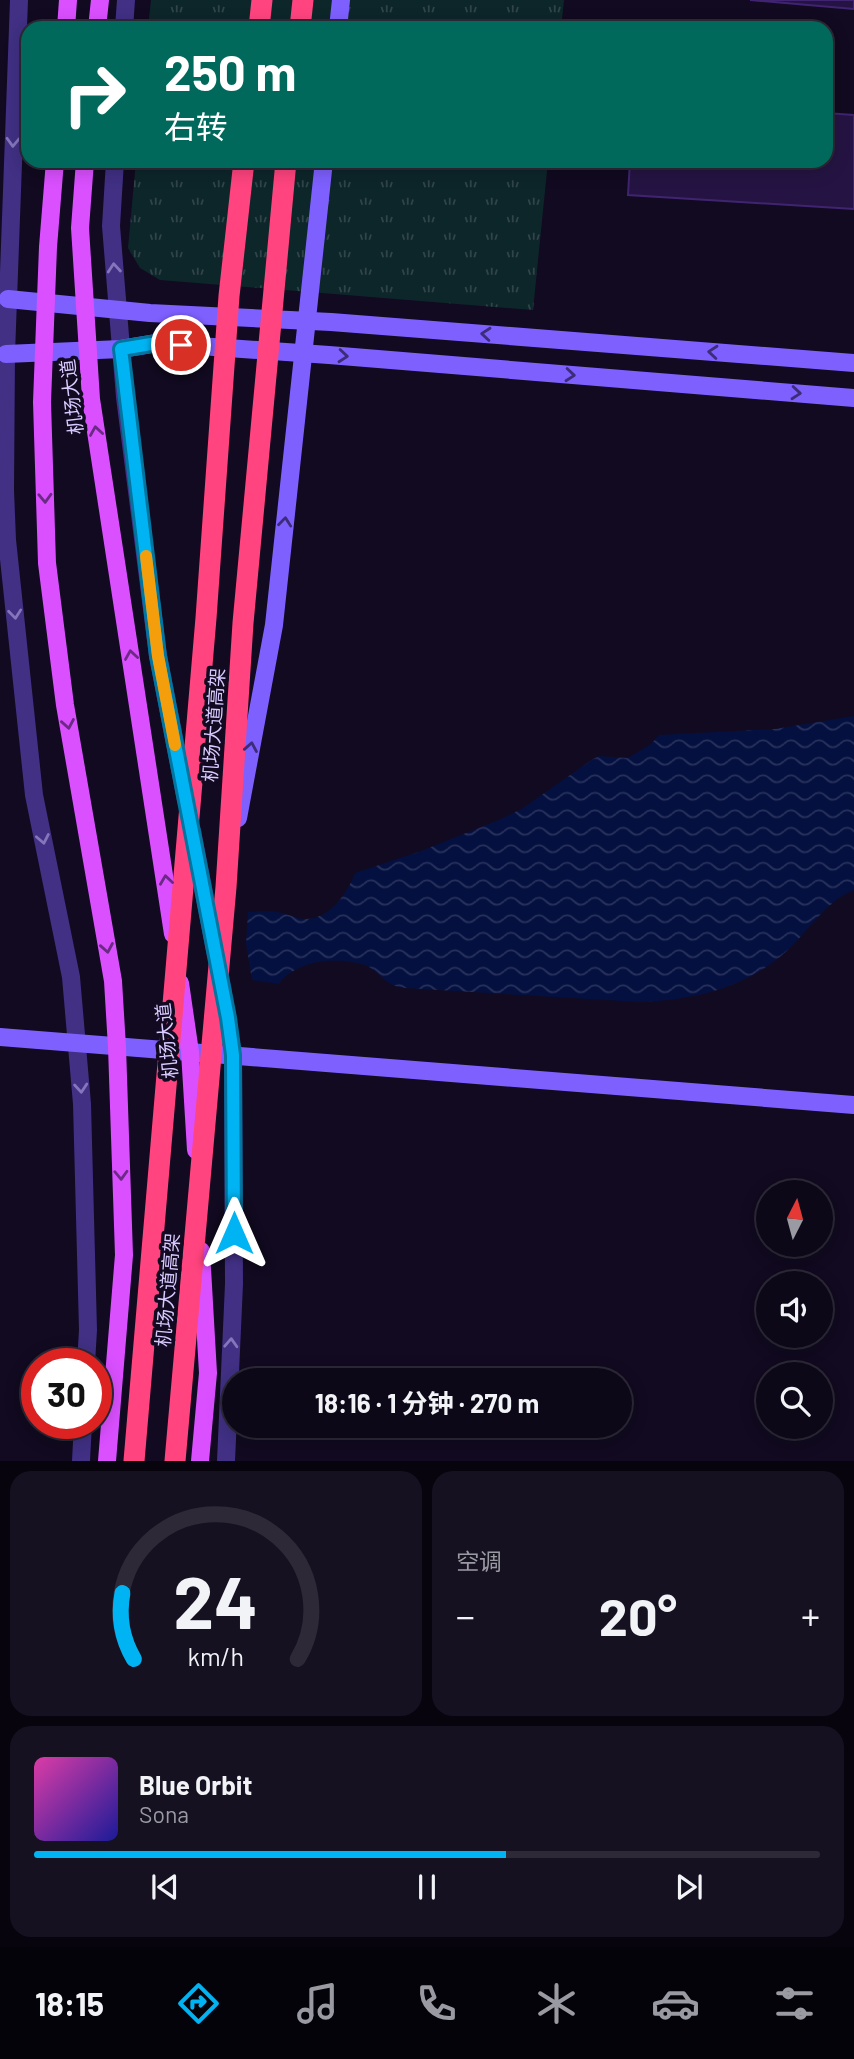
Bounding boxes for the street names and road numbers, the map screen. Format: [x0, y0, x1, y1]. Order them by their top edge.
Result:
street label: 机场大道 [55, 358, 87, 436]
street label: 机场大道高架 [198, 667, 228, 783]
street label: 机场大道 [151, 1002, 181, 1080]
street label: 机场大道高架 [151, 1232, 183, 1348]

